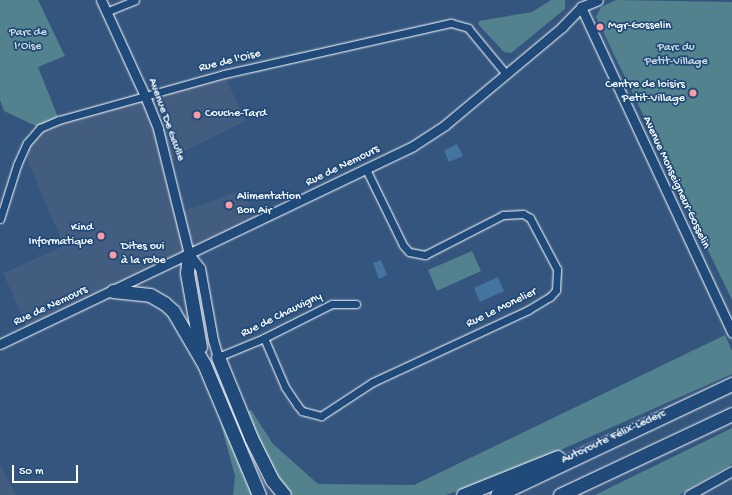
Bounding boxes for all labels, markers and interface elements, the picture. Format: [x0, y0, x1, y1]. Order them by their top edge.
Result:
place label: Mgr-Gosselin [608, 20, 671, 34]
marker: Mgr-Gosselin [595, 22, 605, 32]
park label: Parc de l’Oise [9, 27, 47, 55]
park label: Parc du Petit-Village [644, 42, 708, 70]
street label: Rue de l'Oise [198, 47, 262, 77]
street label: Avenue De Gaulle [143, 77, 187, 163]
place label: Centre de loisirs Petit-Village [605, 79, 685, 107]
marker: Centre de loisirs Petit-Village [688, 88, 698, 98]
place label: Couche-Tard [205, 108, 266, 122]
marker: Couche-Tard [192, 110, 202, 120]
street label: Avenue Monseigneur-Gosselin [638, 114, 712, 252]
street label: Rue de Nemours [304, 143, 382, 191]
place label: Alimentation Bon Air [237, 191, 301, 219]
marker: Alimentation Bon Air [224, 200, 234, 210]
place label: Kind Informatique [29, 222, 93, 250]
marker: Kind Informatique [96, 231, 106, 241]
place label: Dites oui à la robe [121, 241, 166, 269]
marker: Dites oui à la robe [108, 250, 118, 260]
street label: Rue de Nemours [12, 284, 90, 330]
street label: Rue Le Monelier [464, 286, 540, 332]
street label: Rue de Chauvigny [239, 290, 325, 342]
street label: Autoroute Félix-Leclerc [560, 408, 668, 468]
scale bar [14, 457, 80, 483]
text: 50 m [19, 465, 44, 479]

